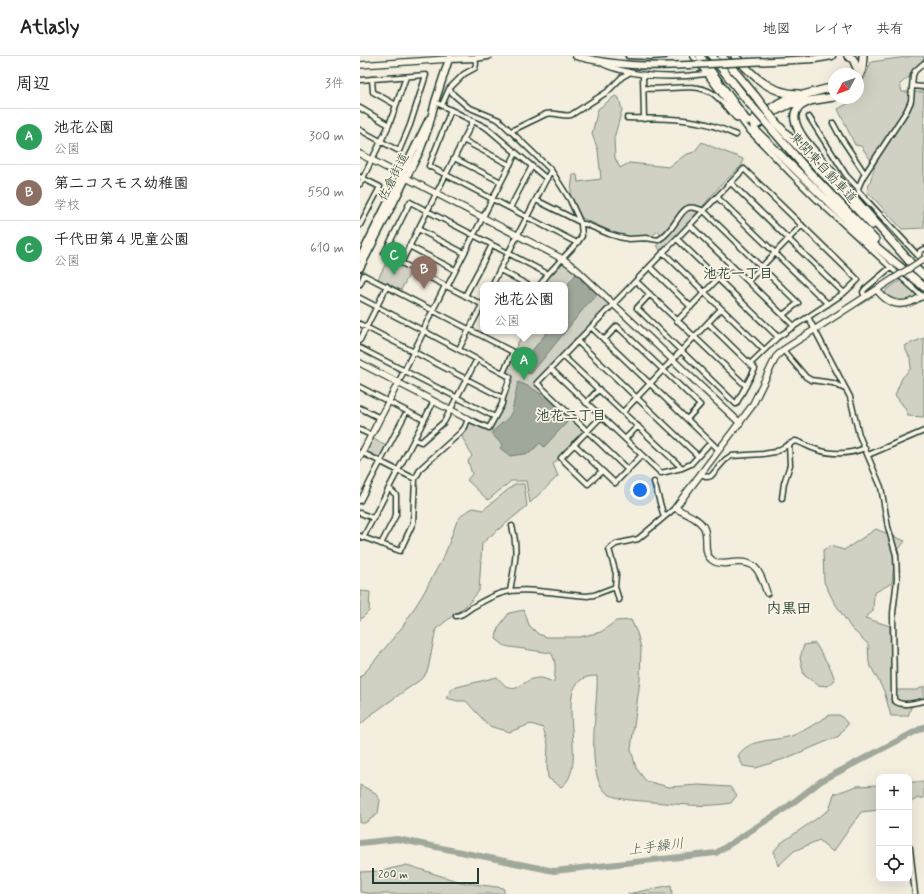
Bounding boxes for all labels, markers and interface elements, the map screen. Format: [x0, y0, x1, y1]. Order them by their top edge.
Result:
text: Atlasly [20, 15, 79, 40]
text: 地図 [763, 20, 791, 38]
text: レイヤ [813, 20, 854, 38]
text: 共有 [876, 20, 904, 38]
north arrow [828, 68, 864, 104]
text: 周辺 [16, 73, 50, 95]
text: 3件 [325, 75, 344, 92]
text: 池花公園 [54, 118, 114, 138]
text: A [25, 128, 33, 145]
text: 300 m [309, 128, 344, 145]
street label: 東関東自動車道 [786, 129, 860, 207]
text: 公園 [54, 141, 80, 158]
street label: 佐倉街道 [375, 150, 413, 204]
text: 第二コスモス幼稚園 [54, 174, 188, 194]
text: B [25, 184, 33, 201]
text: 550 m [308, 184, 344, 201]
text: 学校 [54, 197, 80, 214]
text: 千代田第４児童公園 [54, 230, 189, 250]
text: C [24, 240, 34, 257]
text: 610 m [310, 240, 344, 257]
pin: C [381, 242, 407, 275]
text: 公園 [54, 253, 80, 270]
pin: B [411, 256, 437, 289]
district label: 池花一丁目 [703, 265, 773, 283]
popup [480, 282, 568, 334]
text: 池花公園 [494, 290, 554, 310]
text: 公園 [494, 313, 520, 330]
pin: A [511, 347, 537, 380]
district label: 池花二丁目 [536, 407, 606, 425]
your location [630, 480, 650, 500]
district label: 内黒田 [766, 599, 812, 619]
map controls [876, 774, 912, 882]
button: + [876, 774, 912, 810]
button: − [876, 810, 912, 846]
water label: 上手繰川 [627, 835, 685, 859]
button: locate [876, 846, 912, 882]
scale bar [372, 866, 479, 885]
text: 200 m [378, 868, 408, 882]

